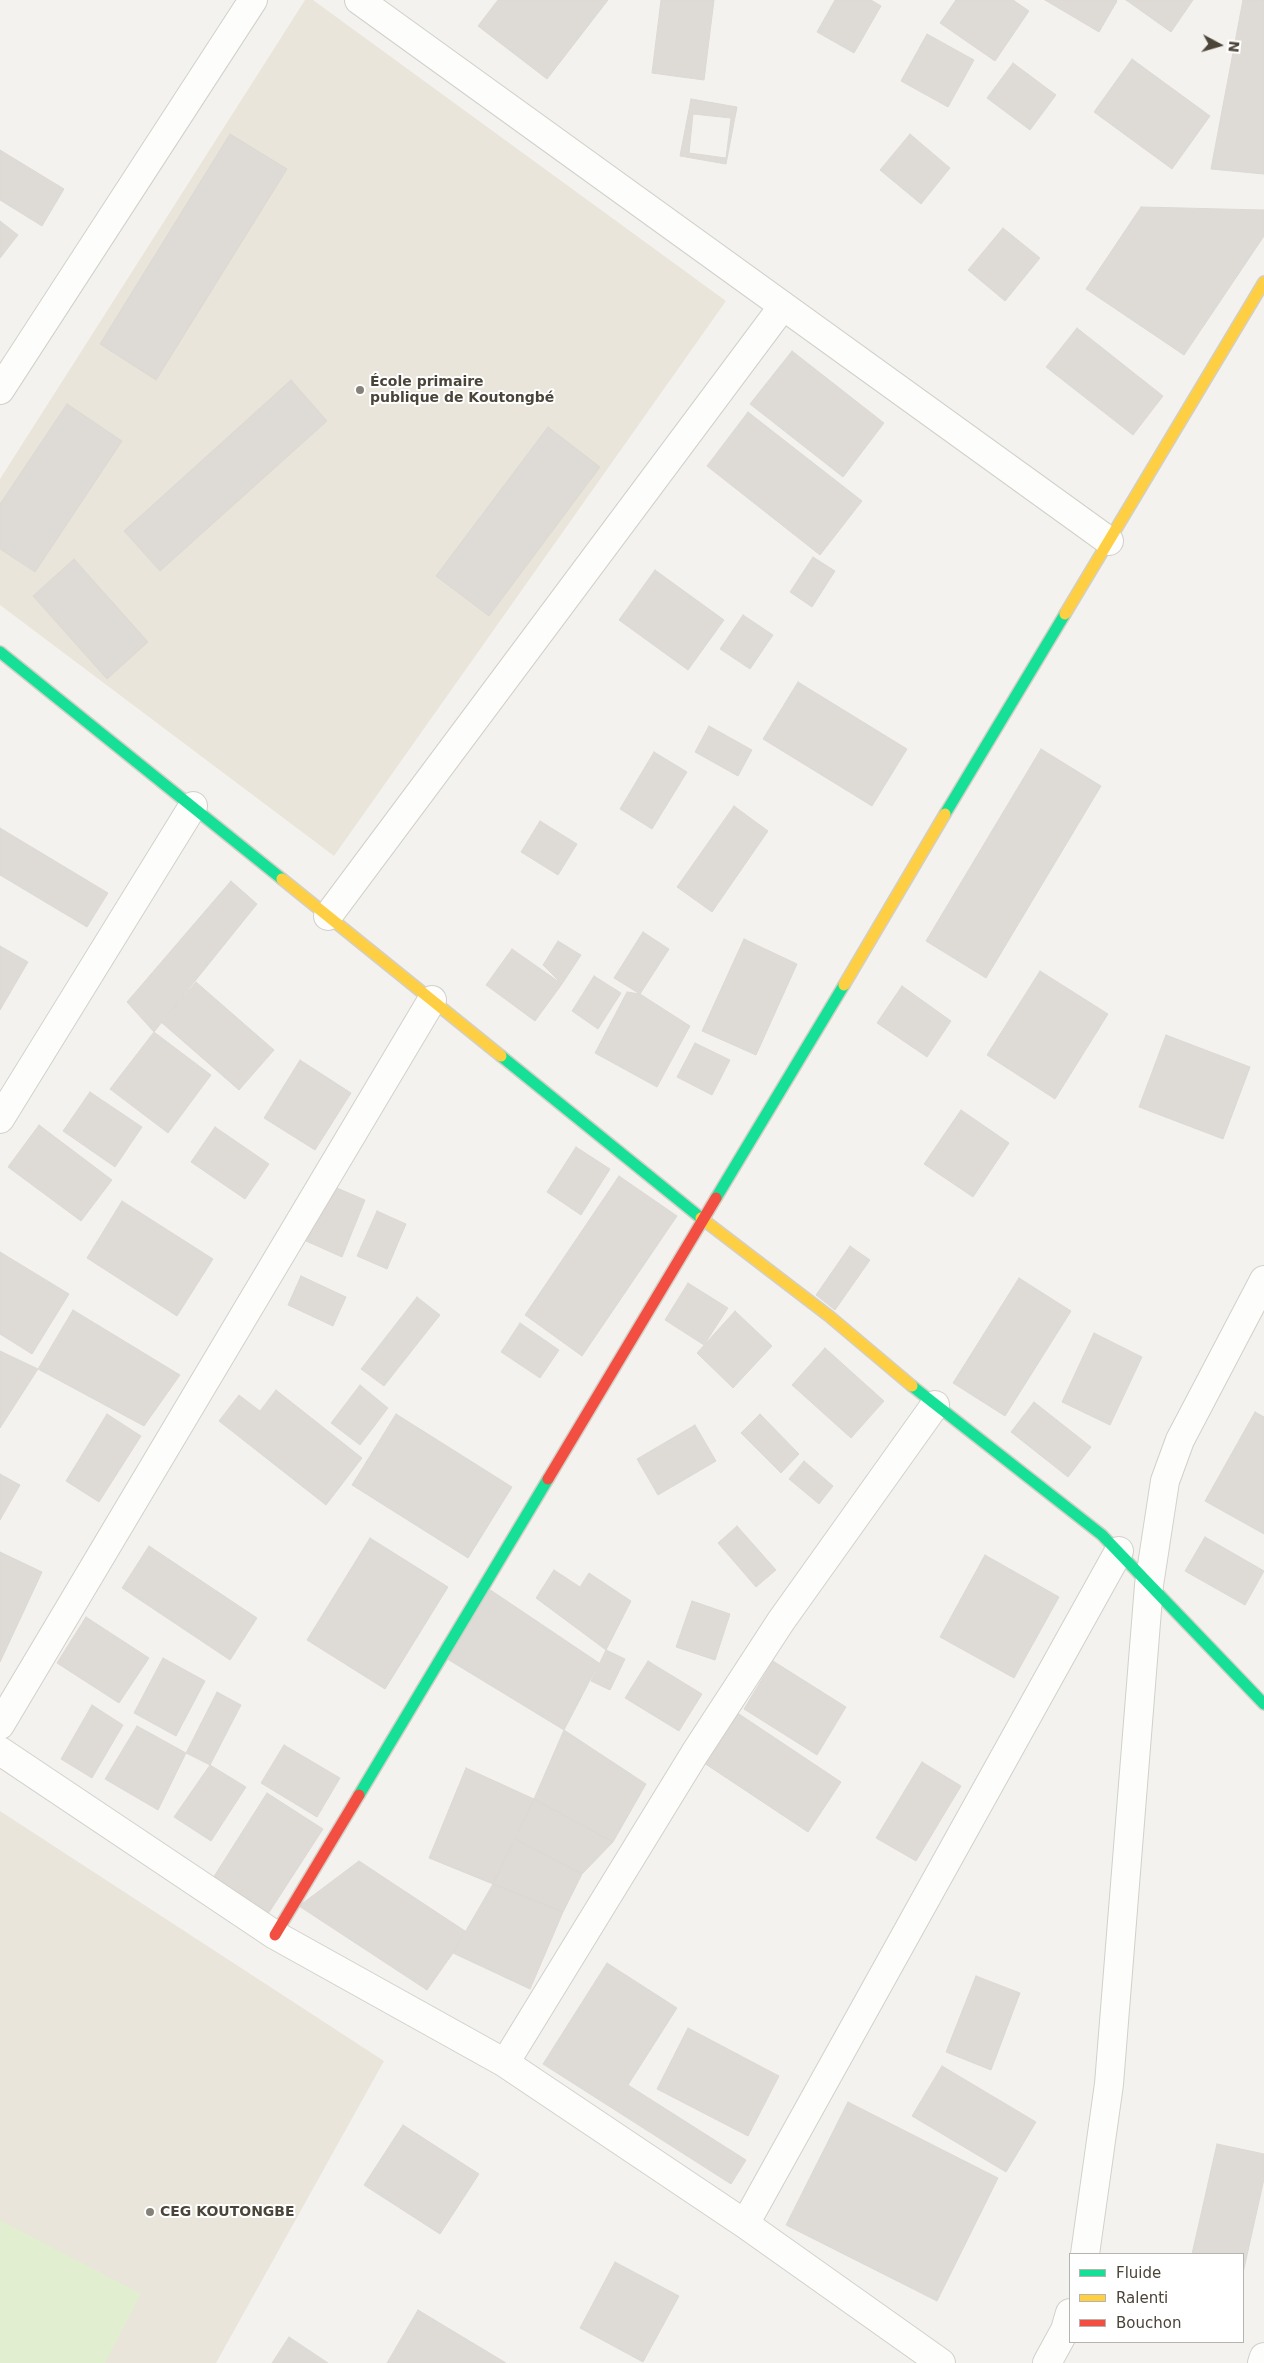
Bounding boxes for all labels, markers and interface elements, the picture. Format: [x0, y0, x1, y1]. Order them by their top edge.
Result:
north arrow [1194, 20, 1244, 70]
text: N [1225, 40, 1242, 53]
place label: École primaire publique de Koutongbé [370, 374, 554, 407]
marker: École primaire publique de Koutongbé [354, 384, 366, 396]
place label: CEG KOUTONGBE [160, 2204, 295, 2220]
marker: CEG KOUTONGBE [144, 2206, 156, 2218]
legend [1069, 2253, 1244, 2343]
text: Fluide [1116, 2264, 1161, 2282]
text: Ralenti [1116, 2289, 1168, 2307]
text: Bouchon [1116, 2314, 1181, 2332]

